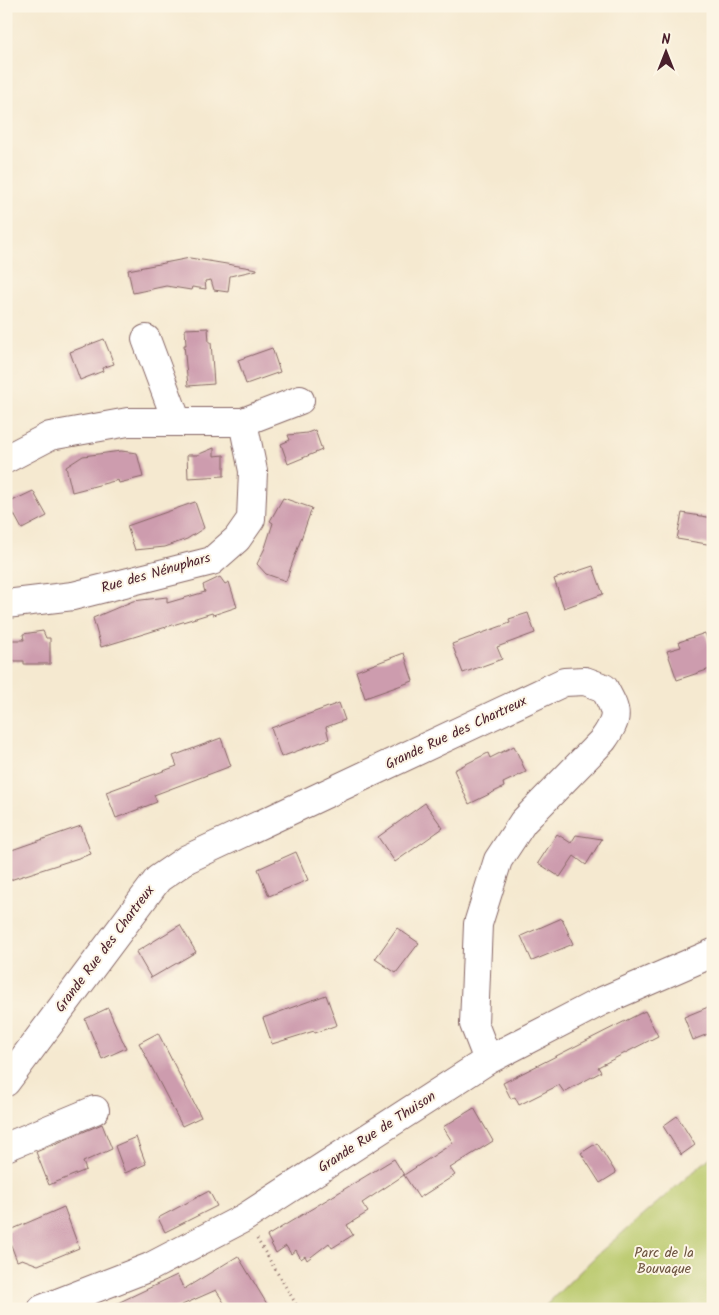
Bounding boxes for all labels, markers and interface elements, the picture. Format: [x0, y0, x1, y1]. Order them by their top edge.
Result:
north arrow [642, 28, 692, 78]
text: N [662, 29, 671, 51]
street label: Rue des Nénuphars [99, 547, 213, 599]
street label: Grande Rue des Chartreux [382, 690, 531, 776]
street label: Grande Rue des Chartreux [50, 880, 161, 1017]
street label: Grande Rue de Thuison [314, 1086, 440, 1178]
park label: Parc de la Bouvaque [634, 1242, 694, 1280]

